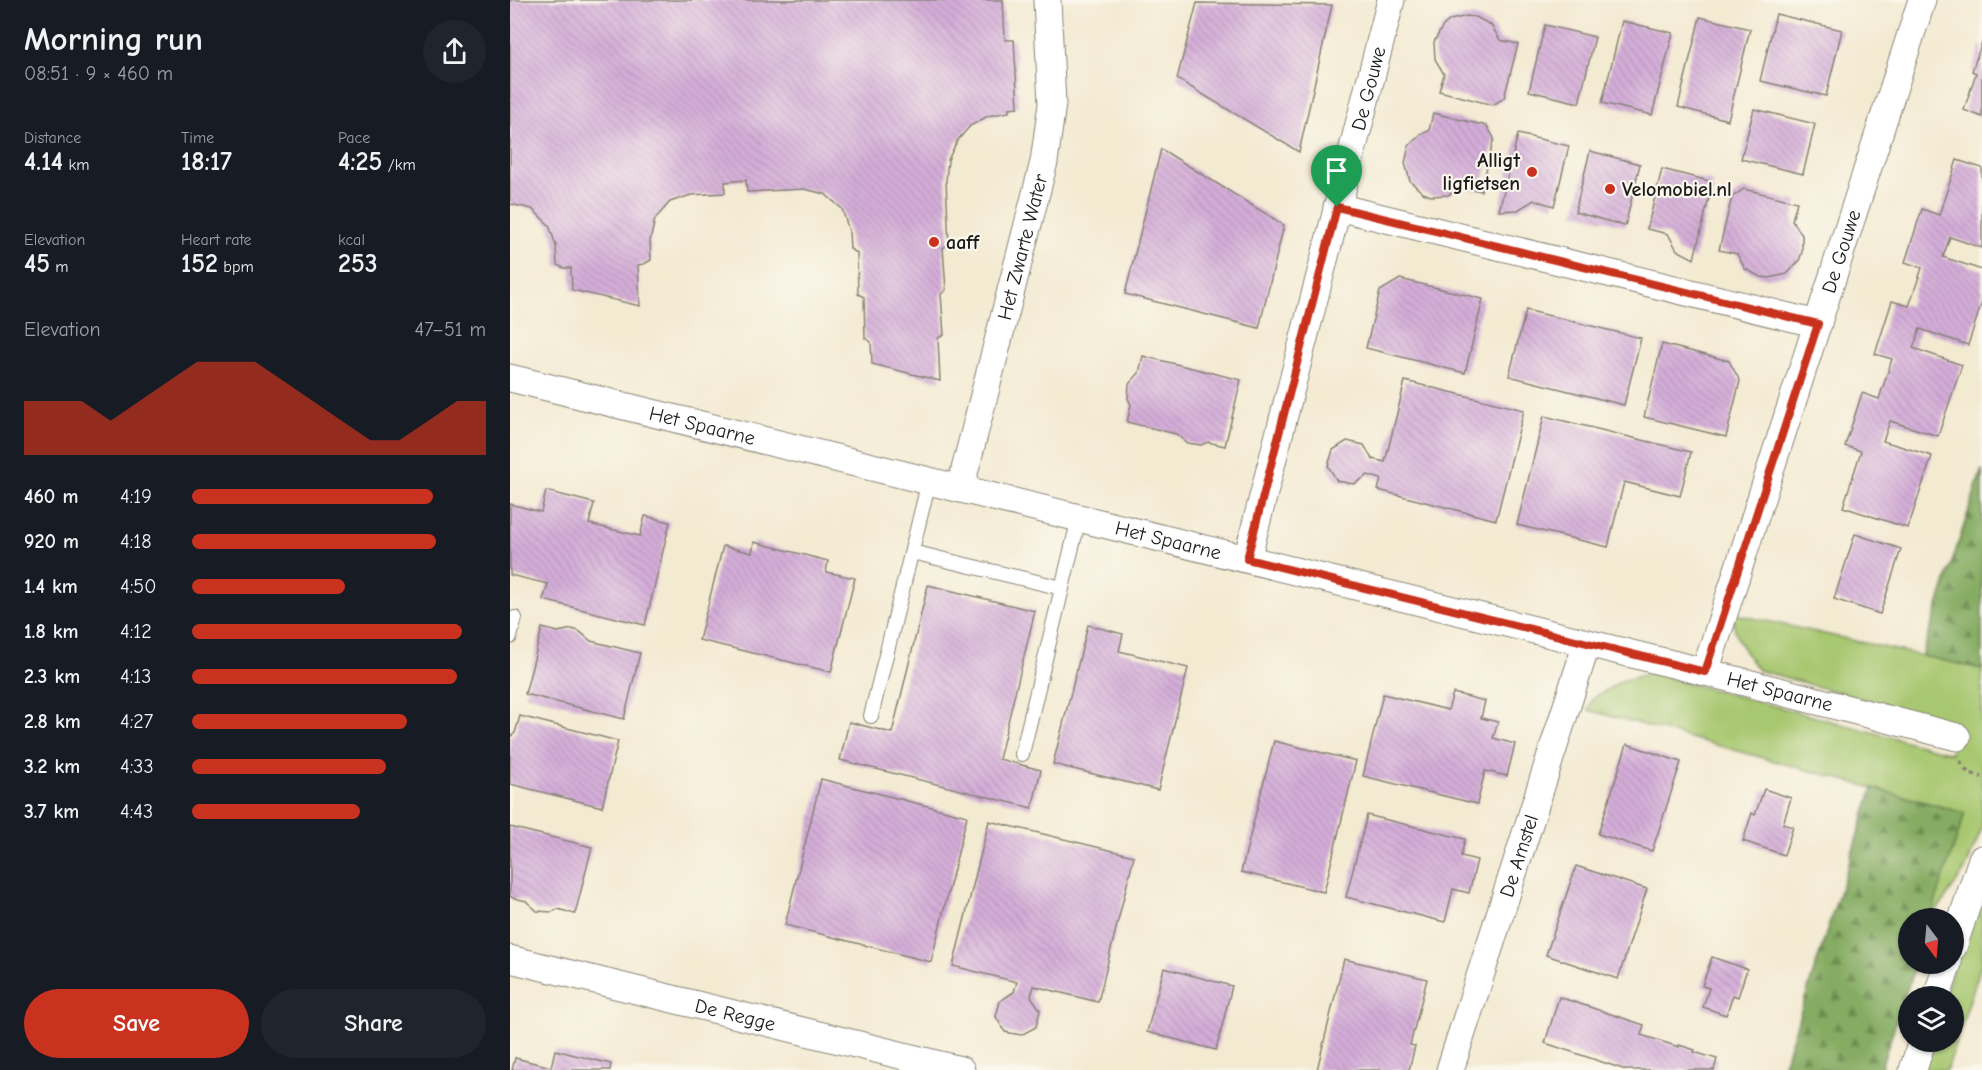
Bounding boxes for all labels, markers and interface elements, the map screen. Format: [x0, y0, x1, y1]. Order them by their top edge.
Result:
text: Morning run [24, 20, 203, 58]
button: share [423, 20, 486, 83]
street label: De Gouwe [1347, 44, 1391, 133]
text: 08:51 · 9 × 460 m [24, 62, 173, 85]
text: Distance [24, 129, 81, 147]
text: Time [181, 129, 214, 147]
text: Pace [338, 129, 370, 147]
pin [1311, 145, 1362, 207]
text: 4.14 [24, 147, 63, 177]
text: 18:17 [181, 147, 232, 177]
text: 4:25 [338, 147, 382, 177]
place label: Alligt ligfietsen [1443, 149, 1520, 195]
icon: arrive [1320, 154, 1353, 187]
text: km [63, 156, 89, 174]
text: /km [382, 156, 416, 174]
marker: Alligt ligfietsen [1525, 165, 1539, 179]
street label: Het Zwarte Water [993, 172, 1052, 322]
place label: Velomobiel.nl [1622, 178, 1732, 201]
marker: Velomobiel.nl [1603, 182, 1617, 196]
street label: De Gouwe [1817, 207, 1865, 296]
text: Elevation [24, 231, 85, 249]
text: Heart rate [181, 231, 252, 249]
text: kcal [338, 231, 365, 249]
place label: aaff [946, 231, 981, 254]
marker: aaff [927, 235, 941, 249]
text: 45 [24, 249, 50, 279]
text: 152 [181, 249, 218, 279]
text: 253 [338, 249, 378, 279]
text: m [50, 258, 69, 276]
text: bpm [218, 258, 254, 276]
text: Elevation [24, 318, 101, 341]
text: 47–51 m [414, 318, 486, 341]
street label: Het Spaarne [647, 402, 757, 450]
text: 460 m [24, 485, 78, 508]
text: 4:19 [120, 485, 152, 508]
street label: Het Spaarne [1113, 516, 1224, 565]
text: 920 m [24, 530, 79, 553]
text: 4:18 [120, 530, 152, 553]
text: 1.4 km [24, 575, 78, 598]
text: 4:50 [120, 575, 156, 598]
text: 1.8 km [24, 620, 79, 643]
text: 4:12 [120, 620, 152, 643]
text: 2.3 km [24, 665, 80, 688]
text: 4:13 [120, 665, 151, 688]
street label: Het Spaarne [1724, 667, 1835, 716]
text: 2.8 km [24, 710, 81, 733]
text: 4:27 [120, 710, 153, 733]
text: 3.2 km [24, 755, 80, 778]
text: 4:33 [120, 755, 154, 778]
text: 3.7 km [24, 800, 79, 823]
text: 4:43 [120, 800, 153, 823]
street label: De Amstel [1495, 812, 1543, 900]
north arrow [1898, 908, 1964, 974]
map controls [1898, 908, 1964, 1052]
button: layers [1898, 986, 1964, 1052]
button: Save [24, 989, 249, 1058]
button: Share [261, 989, 486, 1058]
street label: De Regge [692, 994, 778, 1036]

